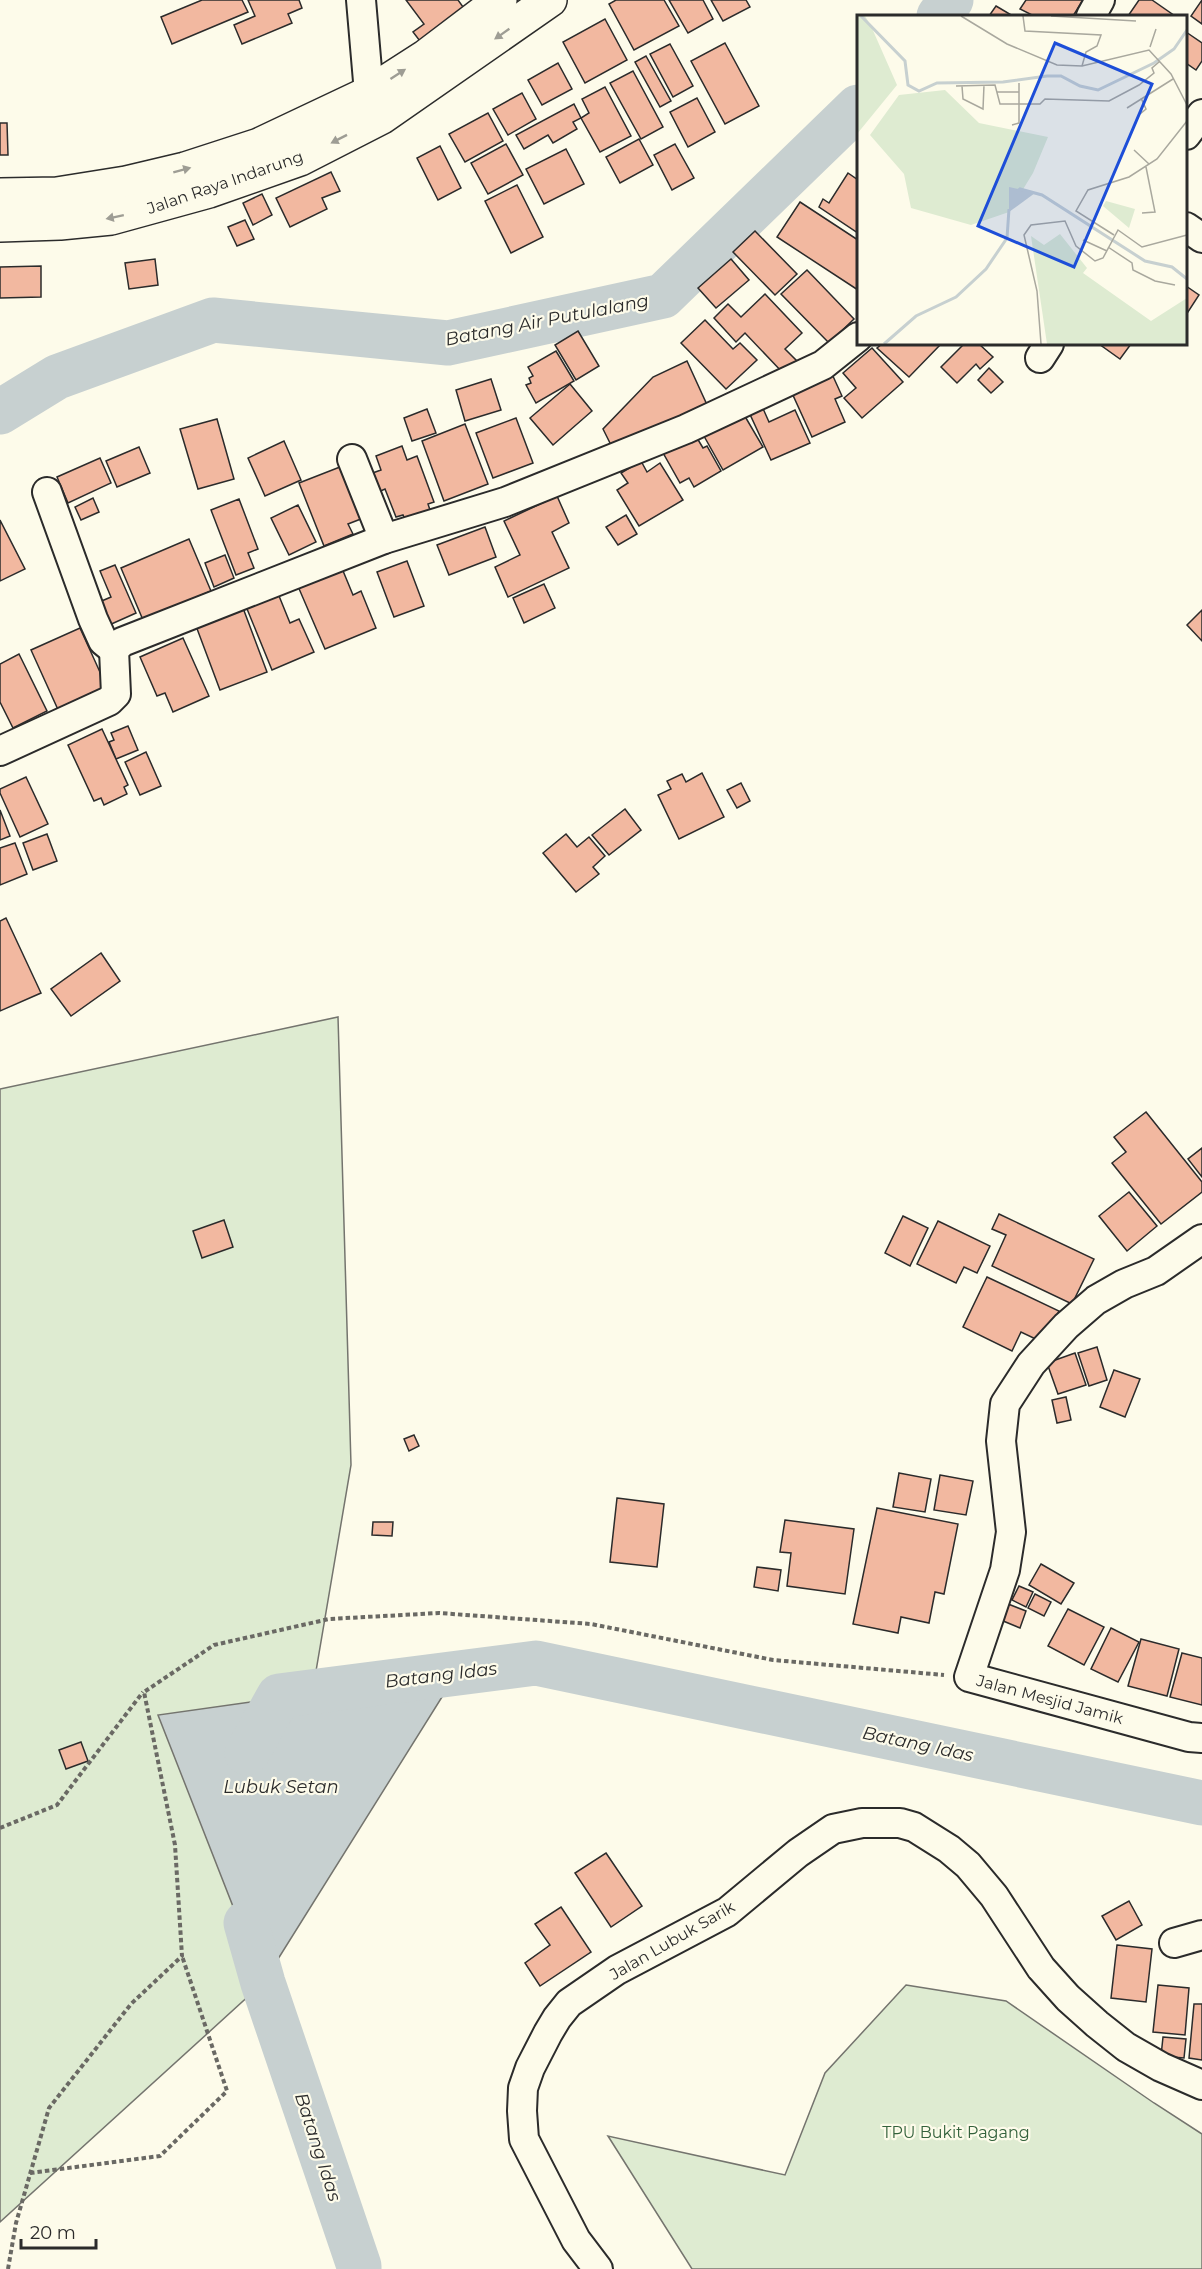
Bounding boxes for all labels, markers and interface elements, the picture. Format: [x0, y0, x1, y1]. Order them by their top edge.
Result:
inset map [857, 15, 1187, 345]
one-way arrow [495, 28, 511, 40]
one-way arrow [390, 69, 406, 80]
one-way arrow [330, 135, 347, 144]
street label: Jalan Raya Indarung [144, 147, 306, 218]
one-way arrow [173, 165, 191, 174]
one-way arrow [106, 213, 125, 222]
water label: Batang Air Putulalang [443, 289, 651, 351]
water label: Batang Idas [384, 1657, 499, 1693]
street label: Jalan Mesjid Jamik [974, 1671, 1126, 1728]
water label: Batang Idas [861, 1722, 976, 1767]
water label: Lubuk Setan [223, 1776, 339, 1798]
street label: Jalan Lubuk Sarik [606, 1897, 738, 1984]
water label: Batang Idas [290, 2090, 346, 2204]
park label: TPU Bukit Pagang [882, 2123, 1030, 2142]
scale bar [21, 2212, 96, 2250]
text: 20 m [30, 2222, 76, 2244]

